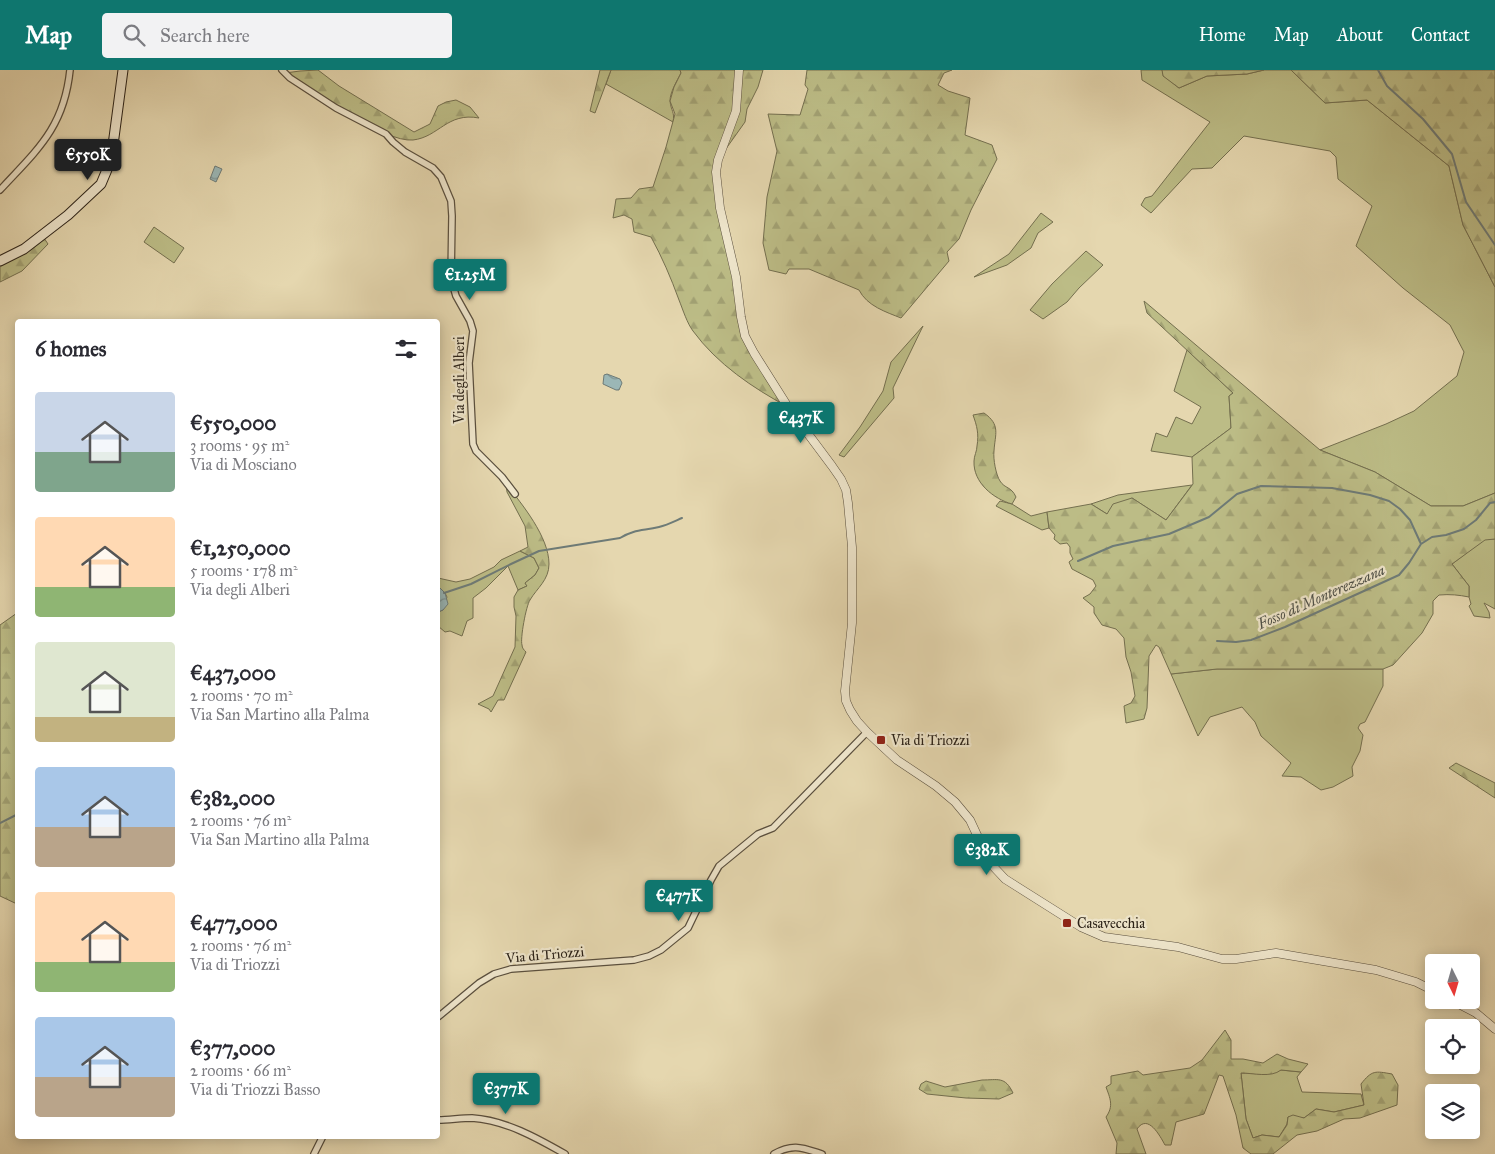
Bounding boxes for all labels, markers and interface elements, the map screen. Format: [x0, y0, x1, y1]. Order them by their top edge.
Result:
search box [102, 13, 452, 58]
text: Map [25, 20, 72, 50]
icon: search [120, 21, 148, 49]
text: Search here [160, 24, 250, 47]
text: Home [1199, 24, 1246, 46]
text: Map [1274, 24, 1309, 46]
text: About [1337, 24, 1383, 46]
text: Contact [1411, 24, 1470, 46]
pin: €550K [53, 138, 123, 181]
text: €550K [65, 145, 111, 164]
pin: €1.25M [429, 258, 511, 301]
text: €1.25M [444, 265, 496, 284]
icon: filters [392, 335, 420, 363]
text: 6 homes [35, 336, 107, 362]
street label: Via degli Alberi [451, 336, 468, 425]
pin: €437K [766, 402, 836, 444]
text: €437K [779, 408, 823, 427]
text: €550,000 [190, 410, 277, 436]
icon: home [75, 412, 135, 472]
text: 3 rooms · 95 m² [190, 436, 289, 455]
text: Via di Mosciano [190, 455, 297, 474]
text: €1,250,000 [190, 535, 291, 561]
icon: home [75, 537, 135, 597]
text: 5 rooms · 178 m² [190, 561, 298, 580]
water label: Fosso di Monterezzana [1254, 561, 1387, 634]
text: Via degli Alberi [190, 580, 290, 599]
text: €437,000 [190, 660, 276, 686]
icon: home [75, 662, 135, 722]
text: 2 rooms · 70 m² [190, 686, 293, 705]
text: Via San Martino alla Palma [190, 705, 369, 724]
place label: Via di Triozzi [890, 732, 970, 749]
marker: Via di Triozzi [875, 734, 887, 746]
text: €382,000 [190, 785, 275, 811]
icon: home [75, 787, 135, 847]
text: 2 rooms · 76 m² [190, 811, 291, 830]
text: Via San Martino alla Palma [190, 830, 369, 849]
pin: €382K [952, 834, 1022, 876]
text: €382K [965, 840, 1009, 859]
pin: €477K [644, 880, 714, 922]
text: €477K [656, 886, 702, 905]
text: €477,000 [190, 910, 278, 936]
icon: home [75, 912, 135, 972]
place label: Casavecchia [1077, 915, 1145, 932]
marker: Casavecchia [1061, 917, 1073, 929]
text: 2 rooms · 76 m² [190, 936, 291, 955]
street label: Via di Triozzi [504, 943, 585, 967]
north arrow [1425, 954, 1480, 1009]
map controls [1425, 954, 1480, 1139]
text: Via di Triozzi [190, 955, 280, 974]
button: locate [1425, 1019, 1480, 1074]
text: €377,000 [190, 1035, 275, 1061]
icon: home [75, 1037, 135, 1097]
text: 2 rooms · 66 m² [190, 1061, 291, 1080]
pin: €377K [471, 1072, 541, 1115]
text: €377K [484, 1079, 528, 1098]
text: Via di Triozzi Basso [190, 1080, 321, 1099]
button: layers [1425, 1084, 1480, 1139]

